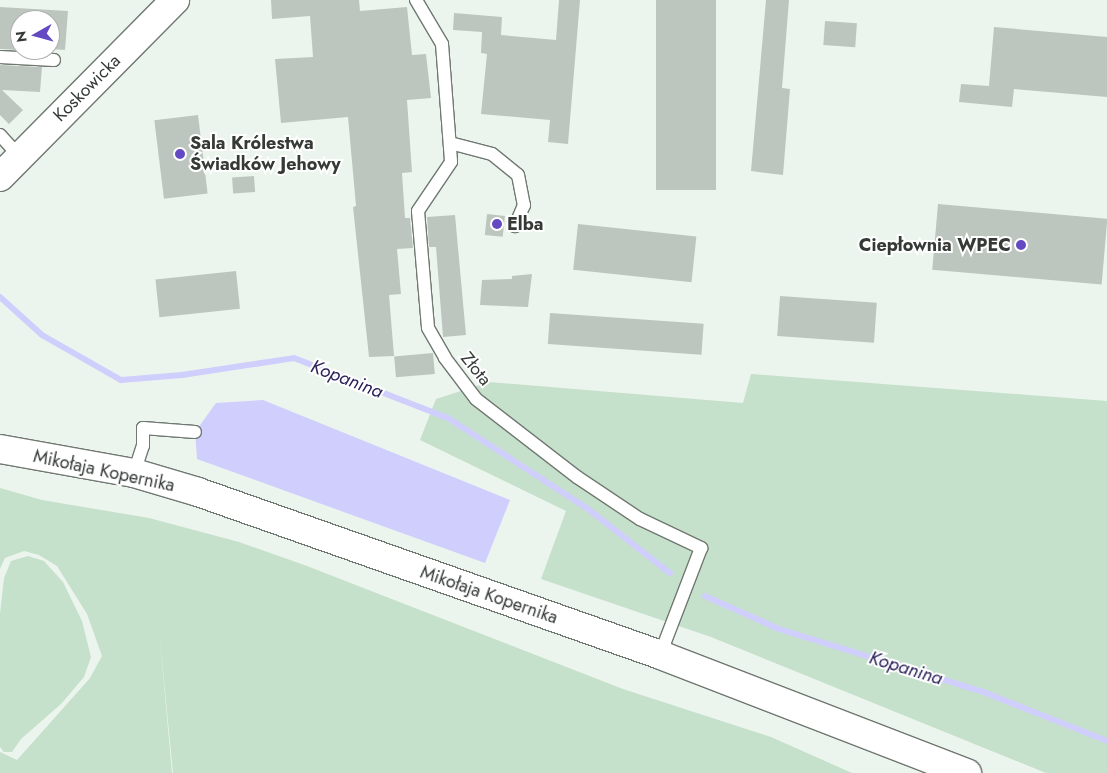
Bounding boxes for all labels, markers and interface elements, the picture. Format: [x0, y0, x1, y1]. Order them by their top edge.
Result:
north arrow [10, 10, 60, 60]
text: N [11, 30, 32, 43]
street label: Koskowicka [49, 50, 125, 126]
place label: Sala Królestwa Świadków Jehowy [190, 133, 341, 176]
marker: Sala Królestwa Świadków Jehowy [174, 148, 186, 160]
place label: Elba [507, 213, 544, 235]
marker: Elba [491, 218, 503, 230]
place label: Ciepłownia WPEC [859, 234, 1011, 256]
marker: Ciepłownia WPEC [1015, 239, 1027, 251]
street label: Złota [456, 348, 496, 390]
water label: Kopanina [308, 355, 386, 403]
street label: Mikołaja Kopernika [31, 445, 177, 497]
street label: Mikołaja Kopernika [417, 561, 561, 629]
water label: Kopanina [867, 646, 945, 690]

